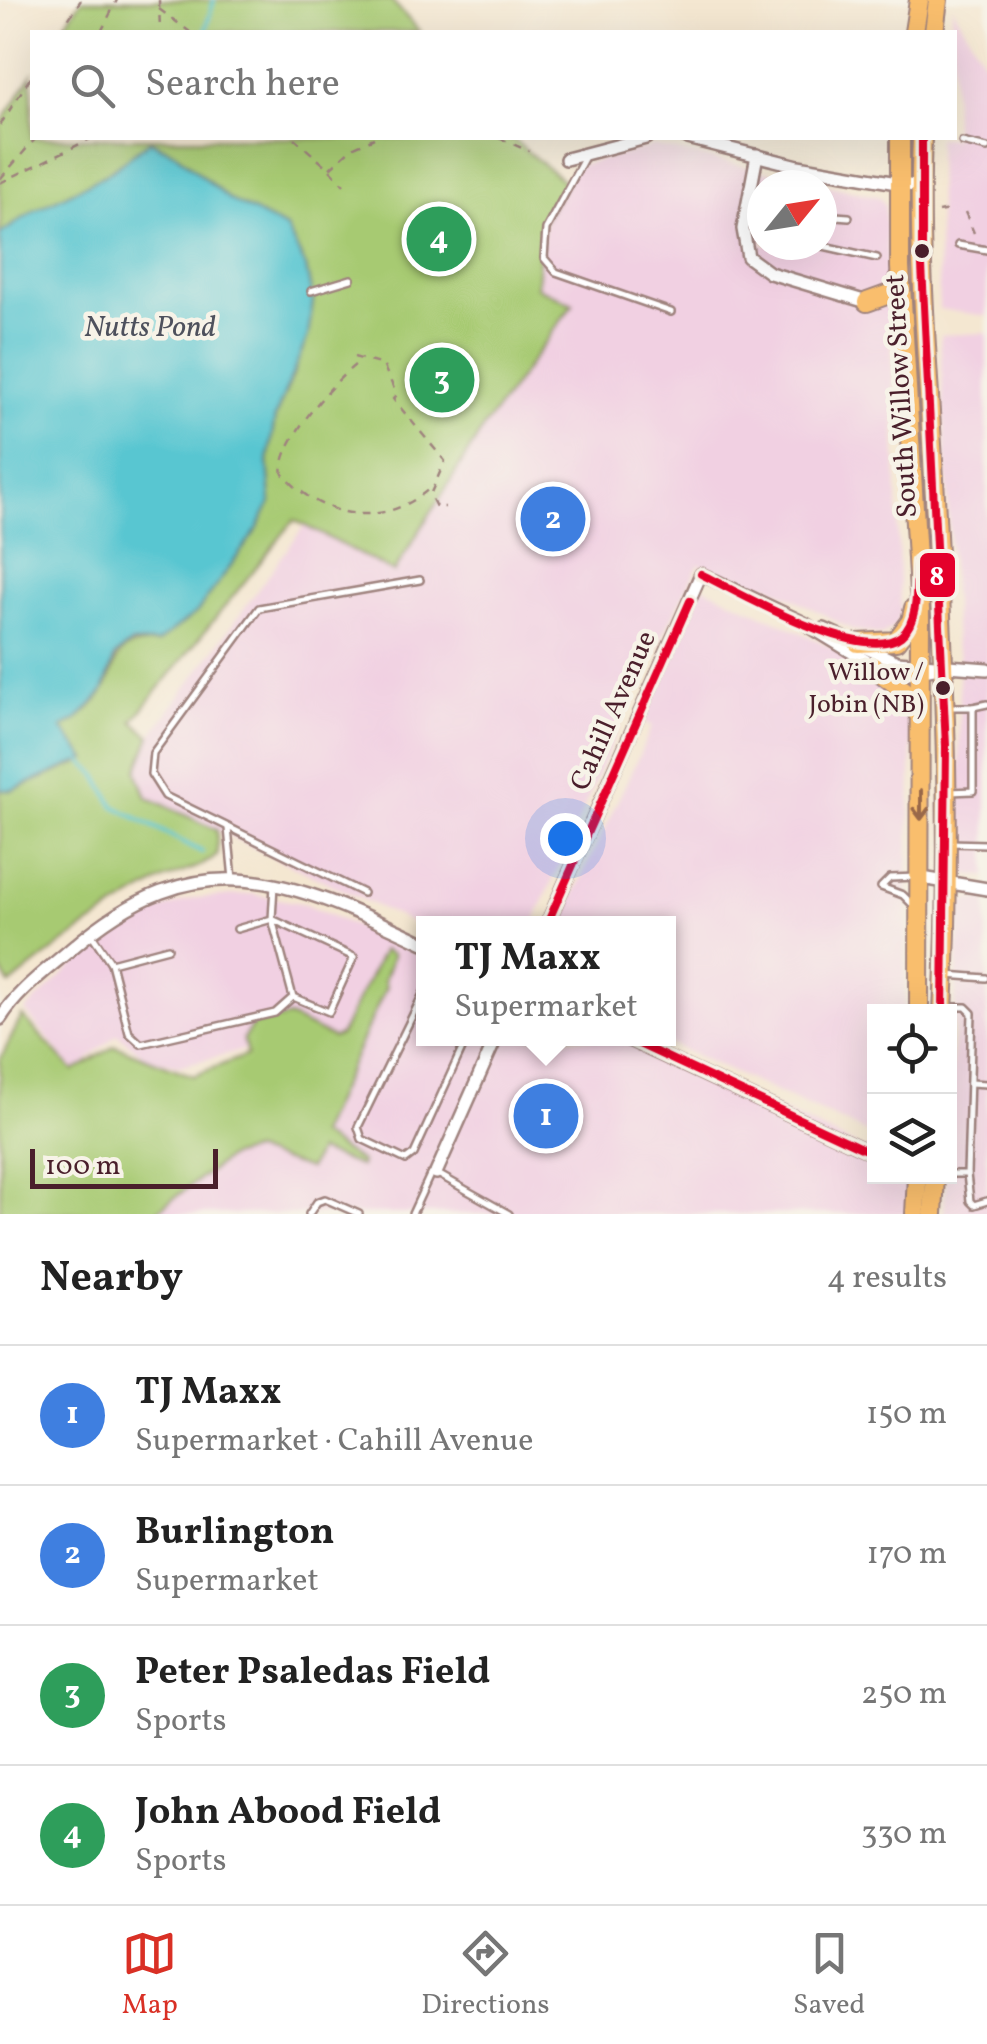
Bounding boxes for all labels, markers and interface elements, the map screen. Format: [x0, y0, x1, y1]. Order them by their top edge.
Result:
search box [30, 30, 957, 140]
icon: search [65, 58, 120, 113]
text: Search here [145, 59, 340, 112]
north arrow [747, 170, 837, 260]
pin: 4 [406, 202, 472, 276]
unlabelled marker [912, 241, 932, 261]
street label: South Willow Street [876, 273, 928, 519]
water label: Nutts Pond [84, 307, 216, 349]
pin: 3 [410, 342, 474, 418]
pin: 2 [520, 482, 586, 556]
line badge: 8 [918, 551, 957, 599]
text: 8 [929, 558, 945, 597]
street label: Cahill Avenue [561, 625, 667, 797]
place label: Willow / Jobin (NB) [808, 655, 924, 723]
marker: Willow / Jobin (NB) [933, 678, 953, 698]
one-way arrow [912, 788, 930, 820]
your location [540, 813, 591, 864]
popup [416, 916, 676, 1046]
text: TJ Maxx [454, 933, 601, 986]
text: Supermarket [454, 986, 638, 1030]
map controls [867, 1004, 957, 1184]
button: locate [867, 1004, 957, 1094]
pin: 1 [514, 1078, 578, 1154]
button: layers [867, 1094, 957, 1184]
scale bar [30, 1144, 218, 1188]
text: 100 m [45, 1147, 120, 1186]
text: Nearby [40, 1250, 183, 1309]
text: 4 results [827, 1257, 947, 1301]
text: TJ Maxx [135, 1367, 282, 1420]
text: 1 [66, 1393, 79, 1437]
text: 150 m [866, 1393, 947, 1437]
text: Supermarket · Cahill Avenue [135, 1420, 533, 1464]
text: Burlington [135, 1507, 335, 1560]
text: 2 [64, 1533, 81, 1577]
text: 170 m [866, 1533, 947, 1577]
text: Supermarket [135, 1560, 319, 1604]
text: Peter Psaledas Field [135, 1647, 490, 1700]
text: 3 [64, 1673, 81, 1717]
text: 250 m [861, 1673, 947, 1717]
text: Sports [135, 1700, 226, 1744]
text: John Abood Field [135, 1787, 441, 1840]
text: 4 [63, 1813, 82, 1857]
text: 330 m [861, 1813, 947, 1857]
text: Sports [135, 1840, 226, 1884]
tab: Map [122, 1926, 178, 2025]
tab: Directions [421, 1926, 550, 2025]
tab: Saved [793, 1926, 865, 2025]

